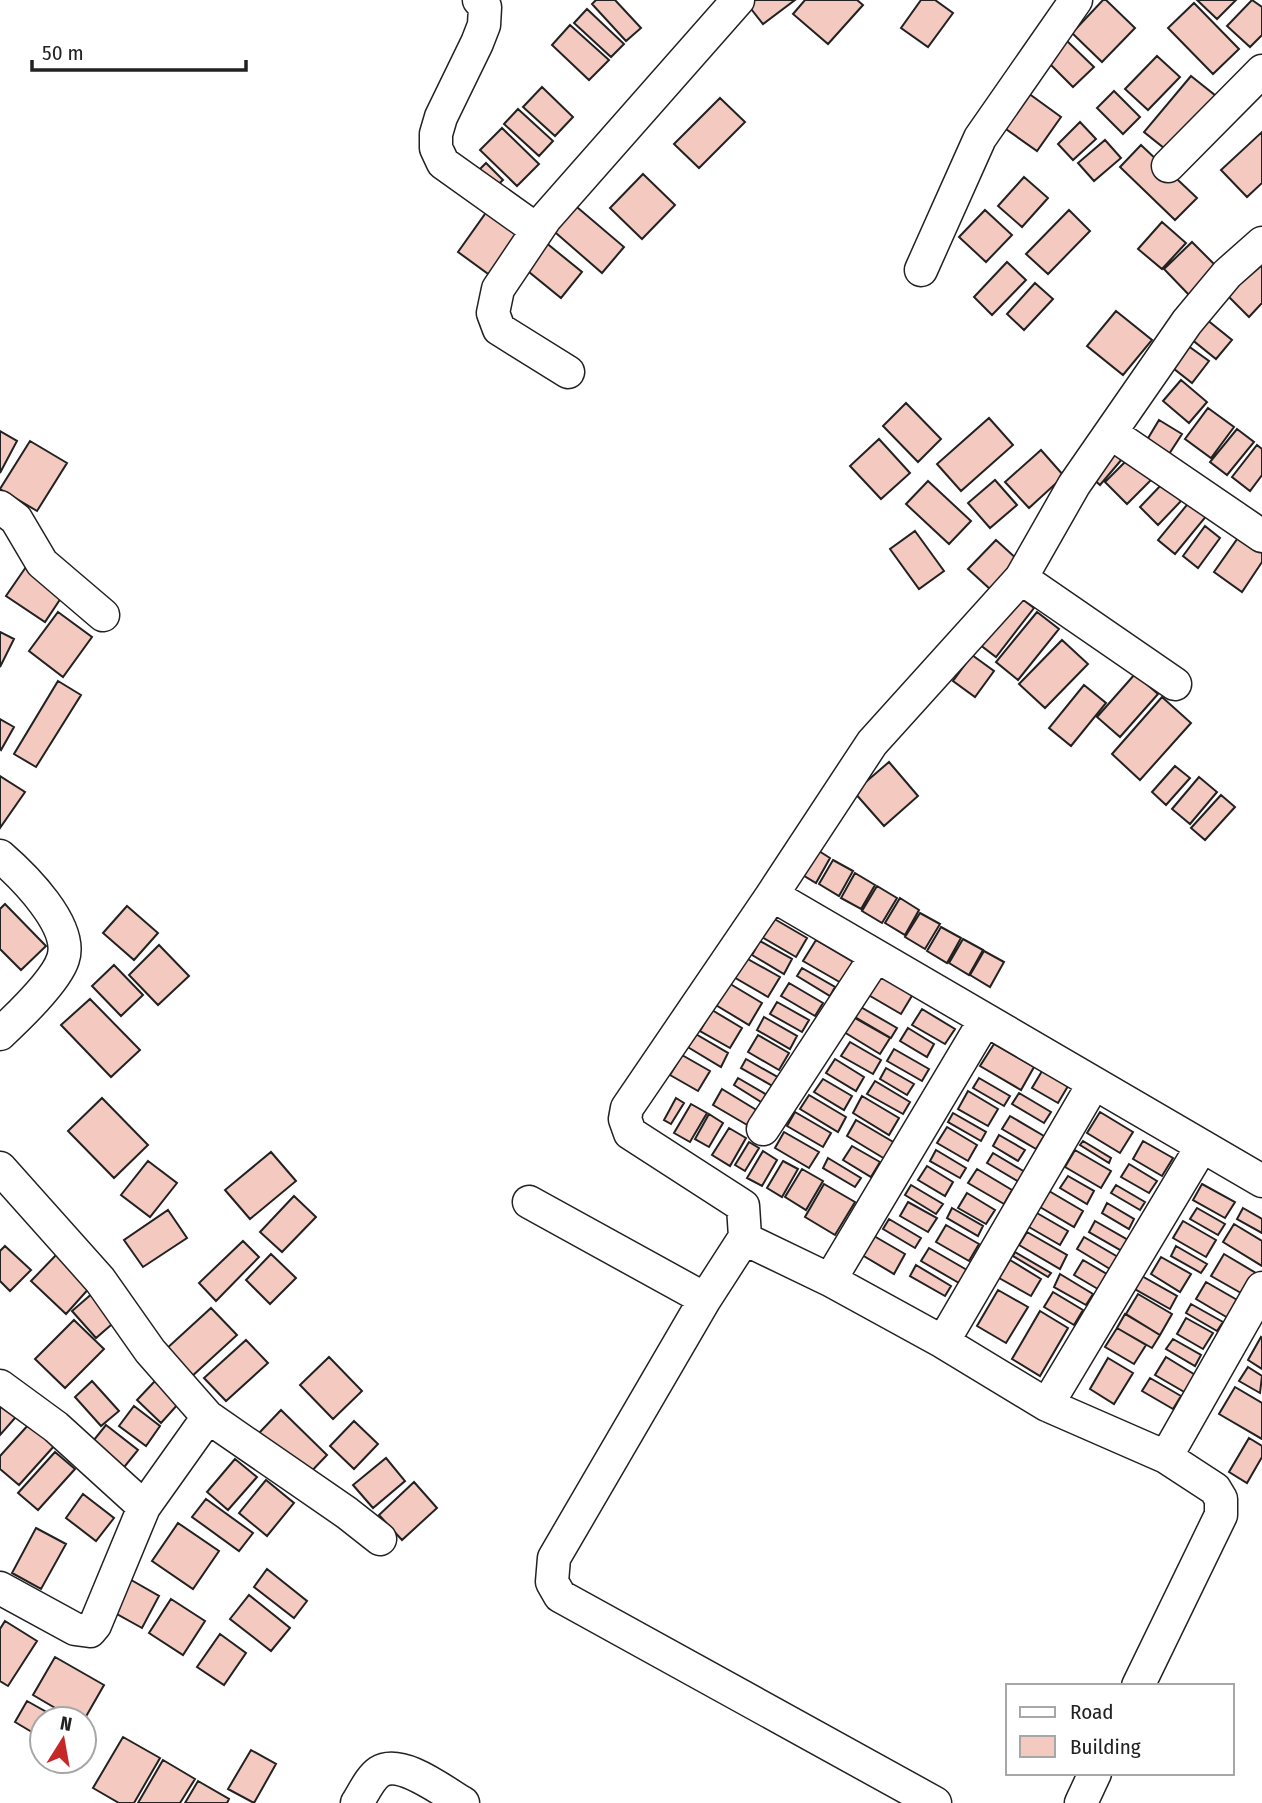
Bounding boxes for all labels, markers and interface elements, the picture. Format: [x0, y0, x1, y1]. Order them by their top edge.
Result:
scale bar [32, 28, 245, 72]
text: 50 m [42, 40, 84, 66]
legend [1006, 1684, 1234, 1775]
text: Road [1070, 1699, 1114, 1725]
north arrow [28, 1705, 98, 1775]
text: N [58, 1711, 74, 1736]
text: Building [1070, 1734, 1141, 1760]

